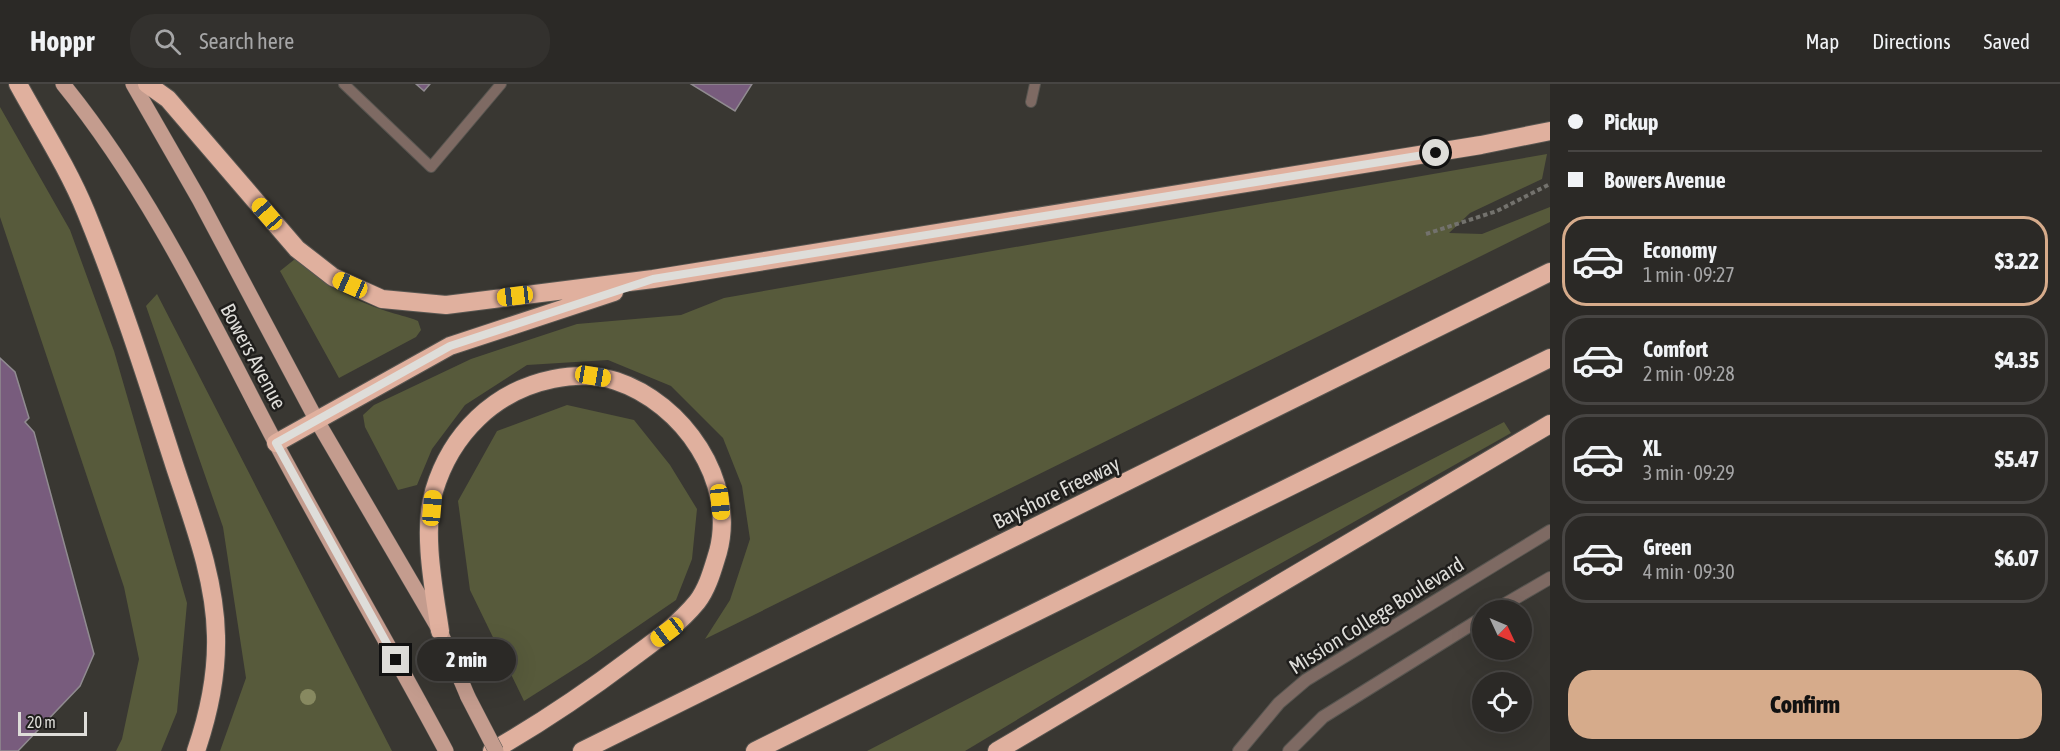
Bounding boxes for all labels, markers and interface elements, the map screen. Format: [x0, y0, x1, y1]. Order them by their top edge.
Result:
search box [130, 14, 550, 68]
text: Hoppr [30, 25, 94, 57]
icon: search [151, 25, 184, 58]
text: Search here [199, 28, 294, 54]
text: Map [1805, 29, 1839, 53]
text: Directions [1872, 29, 1951, 53]
text: Saved [1984, 29, 2030, 53]
text: Pickup [1604, 109, 1659, 135]
route start [1422, 139, 1449, 166]
text: Bowers Avenue [1604, 167, 1726, 193]
car [248, 195, 286, 233]
icon: car [1571, 234, 1625, 288]
text: Economy [1643, 237, 1717, 263]
text: $3.22 [1995, 248, 2039, 274]
text: 1 min · 09:27 [1643, 263, 1735, 286]
car [330, 269, 370, 301]
car [496, 285, 534, 307]
street label: Bowers Avenue [216, 299, 292, 413]
icon: car [1571, 333, 1625, 387]
text: Comfort [1643, 336, 1708, 362]
text: $4.35 [1995, 347, 2039, 373]
text: 2 min · 09:28 [1643, 362, 1735, 385]
car [574, 364, 612, 388]
icon: car [1571, 432, 1625, 486]
text: XL [1643, 435, 1661, 461]
text: $5.47 [1995, 446, 2039, 472]
street label: Bayshore Freeway [989, 451, 1124, 533]
text: 3 min · 09:29 [1643, 461, 1735, 484]
car [709, 483, 731, 521]
car [421, 489, 443, 527]
icon: car [1571, 531, 1625, 585]
text: Green [1643, 534, 1692, 560]
text: $6.07 [1995, 545, 2039, 571]
street label: Mission College Boulevard [1284, 551, 1468, 679]
text: 4 min · 09:30 [1643, 560, 1735, 583]
north arrow [1472, 600, 1532, 660]
map controls [1472, 600, 1532, 732]
car [647, 614, 687, 650]
callout: 2 min [417, 639, 516, 681]
route end [382, 646, 409, 673]
text: 2 min [446, 648, 487, 671]
button: Confirm [1568, 670, 2042, 739]
button: locate [1472, 672, 1532, 732]
scale bar [18, 709, 87, 736]
text: 20 m [27, 713, 56, 731]

